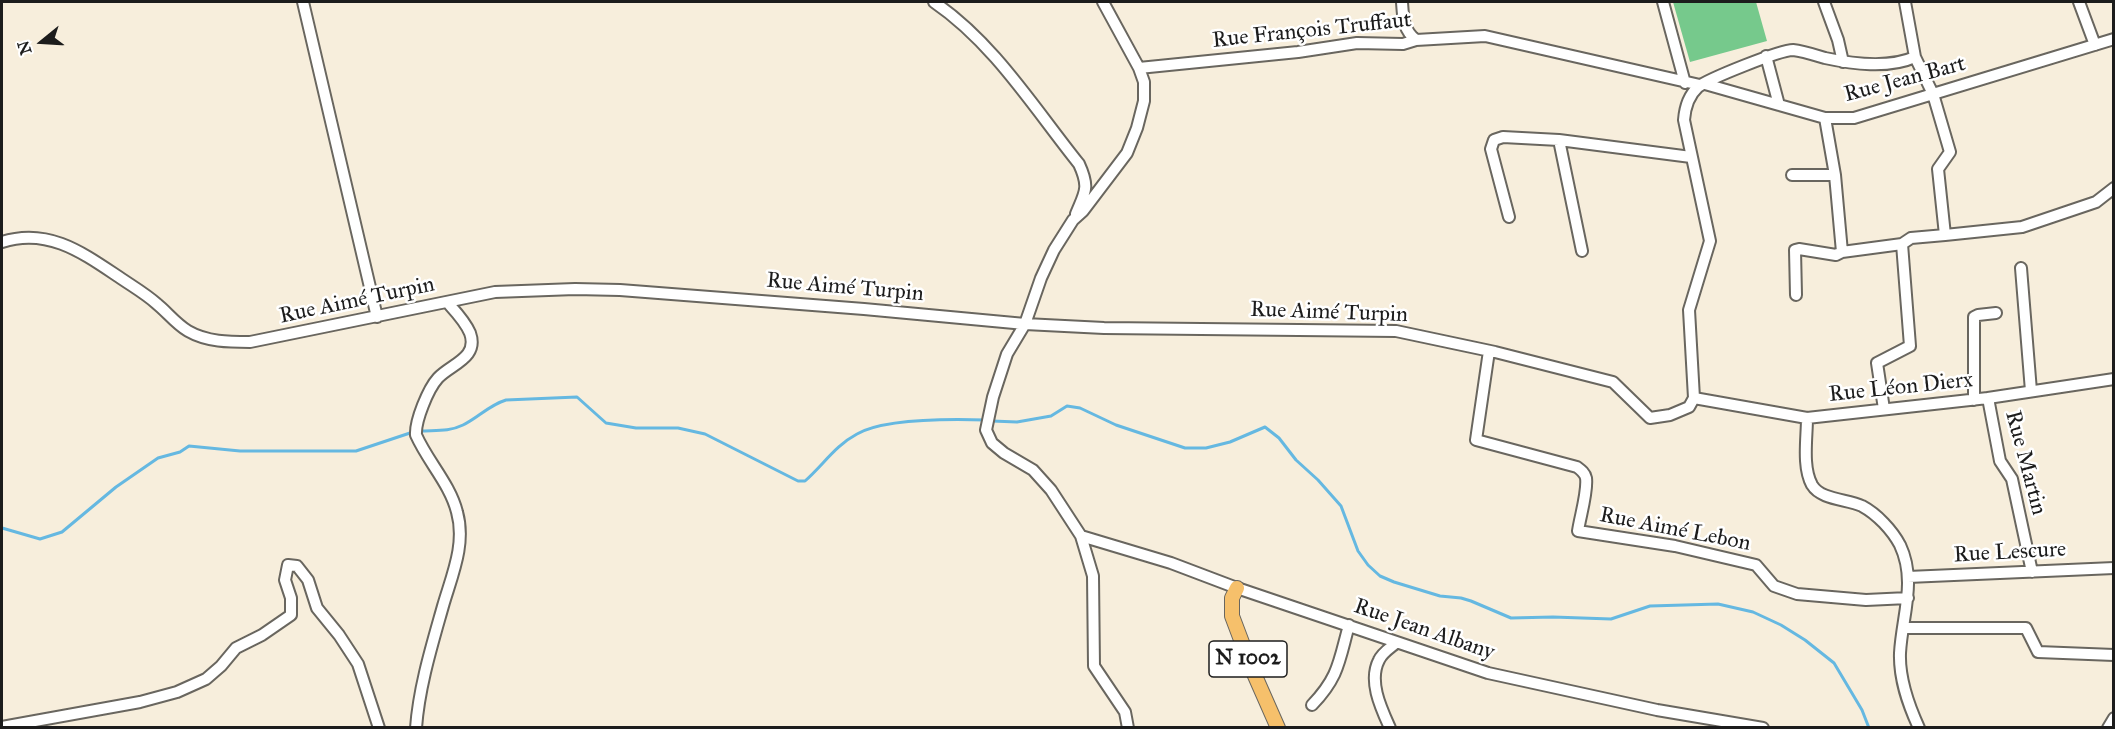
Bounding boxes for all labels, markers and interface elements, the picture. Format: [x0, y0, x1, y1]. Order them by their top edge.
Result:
street label: Rue François Truffaut [1211, 7, 1413, 55]
north arrow [12, 12, 72, 72]
text: N [13, 38, 36, 57]
street label: Rue Jean Bart [1842, 51, 1968, 109]
street label: Rue Aimé Turpin [765, 268, 925, 308]
street label: Rue Aimé Turpin [277, 272, 437, 330]
street label: Rue Aimé Turpin [1250, 297, 1408, 329]
street label: Rue Léon Dierx [1828, 367, 1974, 409]
street label: Rue Martin [1998, 408, 2052, 518]
street label: Rue Aimé Lebon [1597, 502, 1753, 558]
street label: Rue Lescure [1953, 537, 2067, 569]
street label: Rue Jean Albany [1350, 594, 1498, 666]
road number: N 1002 [1209, 641, 1287, 677]

